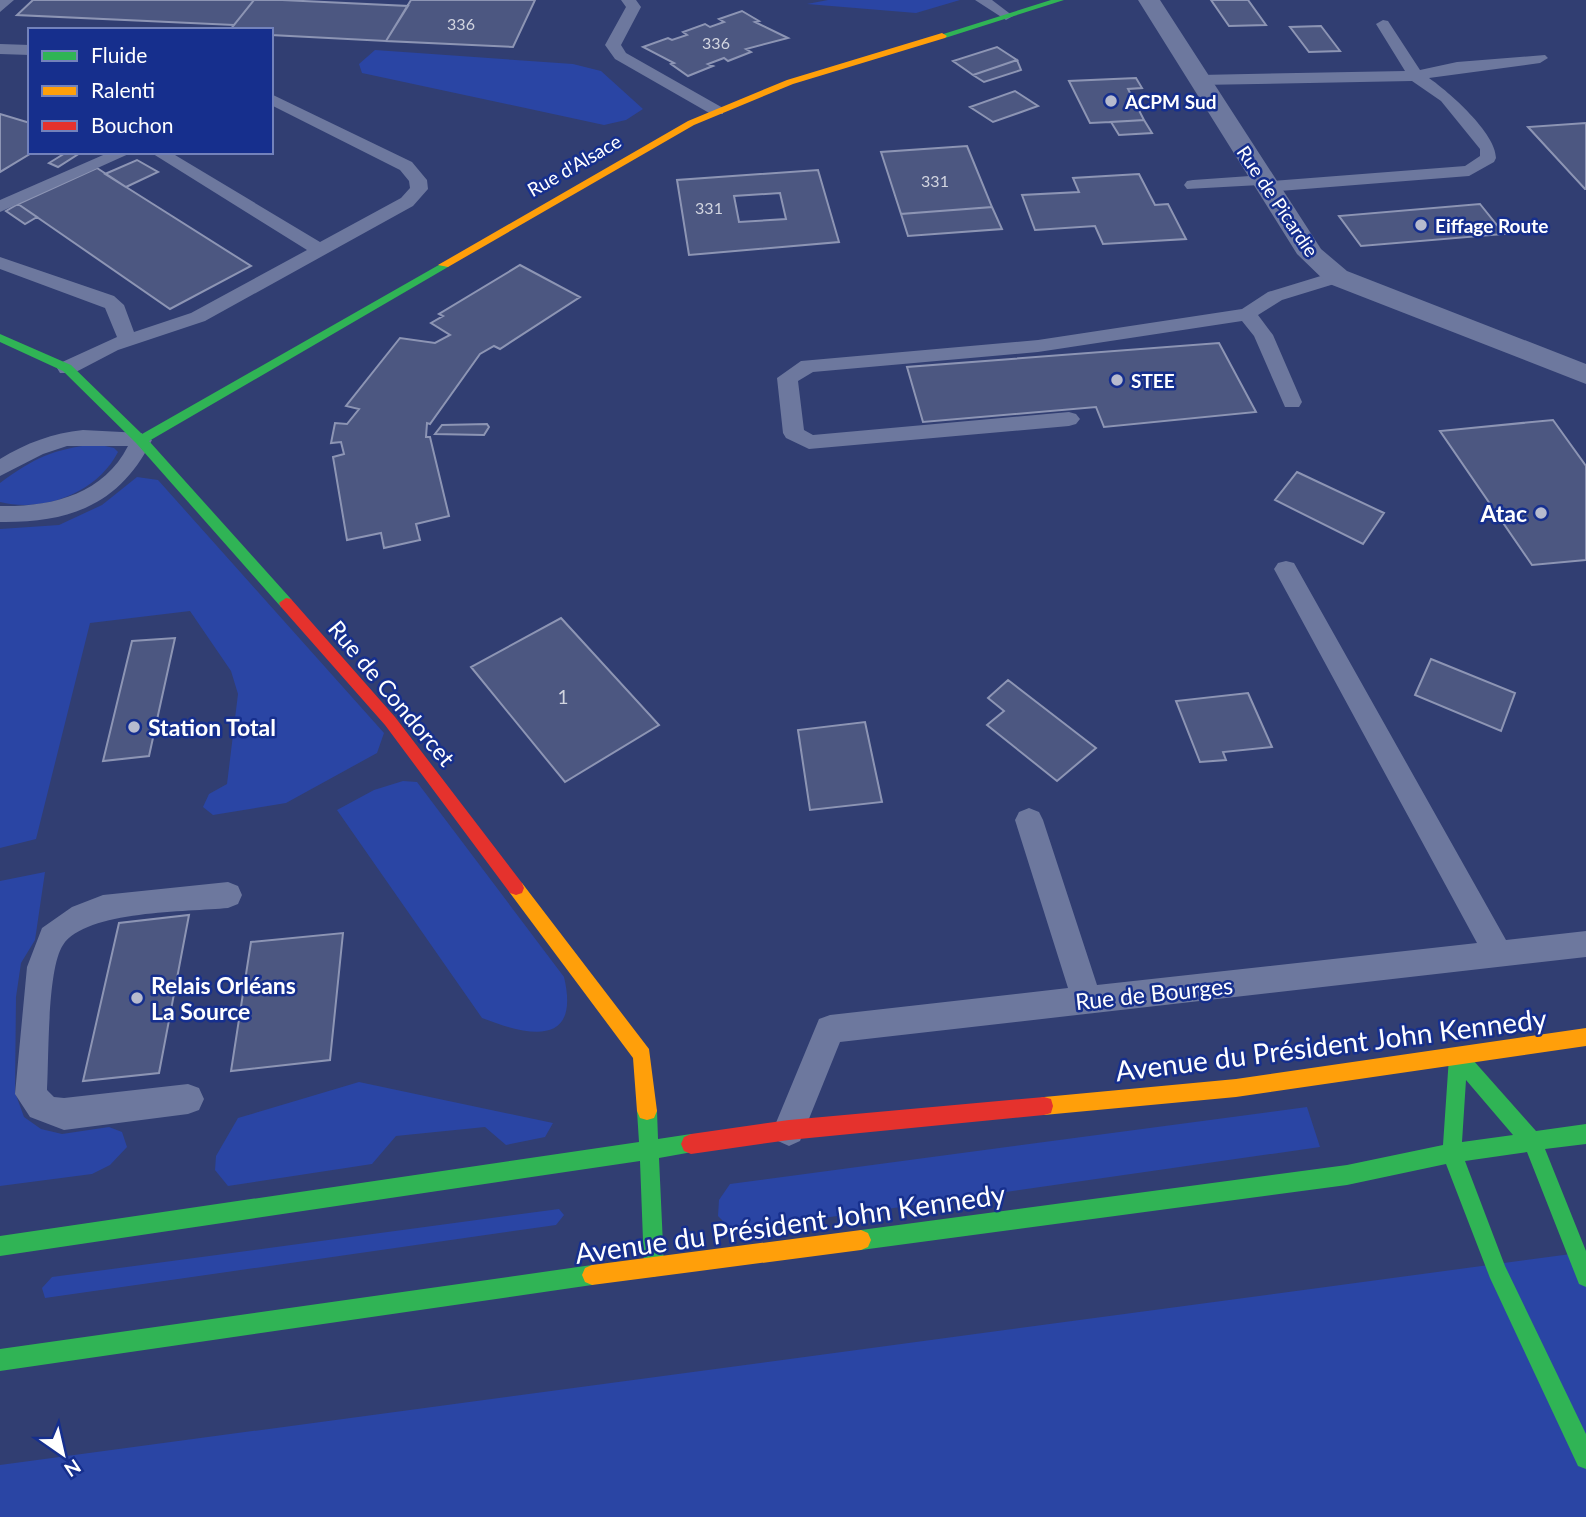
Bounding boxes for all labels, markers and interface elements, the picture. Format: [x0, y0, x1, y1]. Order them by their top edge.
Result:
house number: 336 [447, 14, 475, 33]
legend [28, 28, 273, 154]
house number: 336 [702, 33, 730, 52]
text: Fluide [91, 42, 147, 67]
text: Ralenti [91, 77, 155, 102]
place label: ACPM Sud [1124, 90, 1216, 113]
marker: ACPM Sud [1103, 93, 1119, 109]
text: Bouchon [91, 112, 173, 137]
street label: Rue d'Alsace [523, 129, 625, 201]
street label: Rue de Picardie [1232, 141, 1324, 261]
house number: 331 [921, 171, 949, 190]
house number: 331 [695, 198, 723, 217]
place label: Eiffage Route [1435, 214, 1548, 237]
marker: Eiffage Route [1413, 217, 1429, 233]
place label: STEE [1131, 369, 1175, 392]
marker: STEE [1109, 372, 1125, 388]
place label: Atac [1479, 499, 1527, 527]
marker: Atac [1533, 505, 1549, 521]
street label: Rue de Condorcet [323, 614, 462, 772]
house number: 1 [557, 685, 569, 708]
place label: Station Total [148, 713, 276, 741]
marker: Station Total [126, 719, 142, 735]
place label: Relais Orléans La Source [151, 971, 296, 1025]
street label: Rue de Bourges [1074, 971, 1234, 1015]
marker: Relais Orléans La Source [129, 990, 145, 1006]
street label: Avenue du Président John Kennedy [1113, 1001, 1549, 1087]
street label: Avenue du Président John Kennedy [573, 1176, 1008, 1270]
north arrow [28, 1419, 98, 1489]
text: N [60, 1455, 85, 1482]

